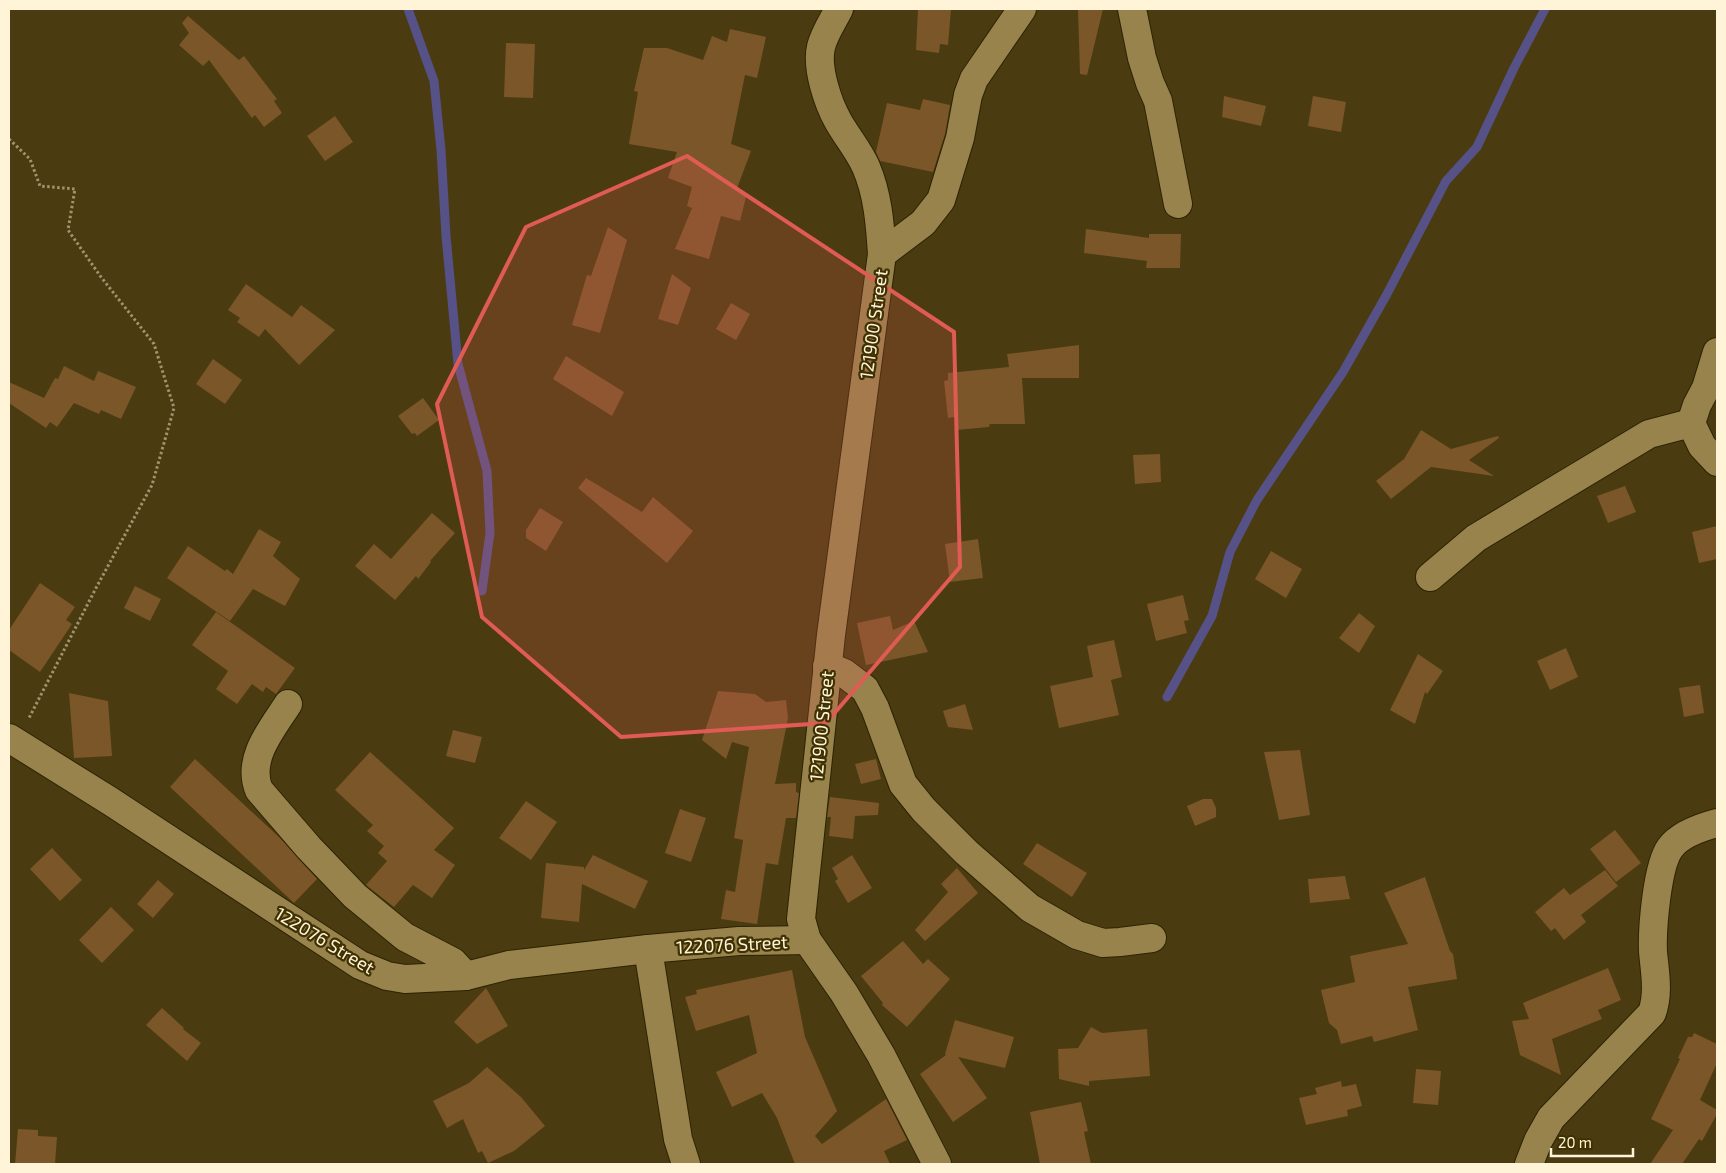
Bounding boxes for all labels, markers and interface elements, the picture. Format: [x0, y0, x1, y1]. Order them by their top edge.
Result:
street label: 121900 Street [854, 268, 892, 380]
street label: 121900 Street [804, 670, 838, 782]
street label: 122076 Street [271, 902, 379, 978]
street label: 122076 Street [676, 930, 789, 958]
scale bar [1551, 1126, 1634, 1158]
text: 20 m [1558, 1133, 1592, 1151]

